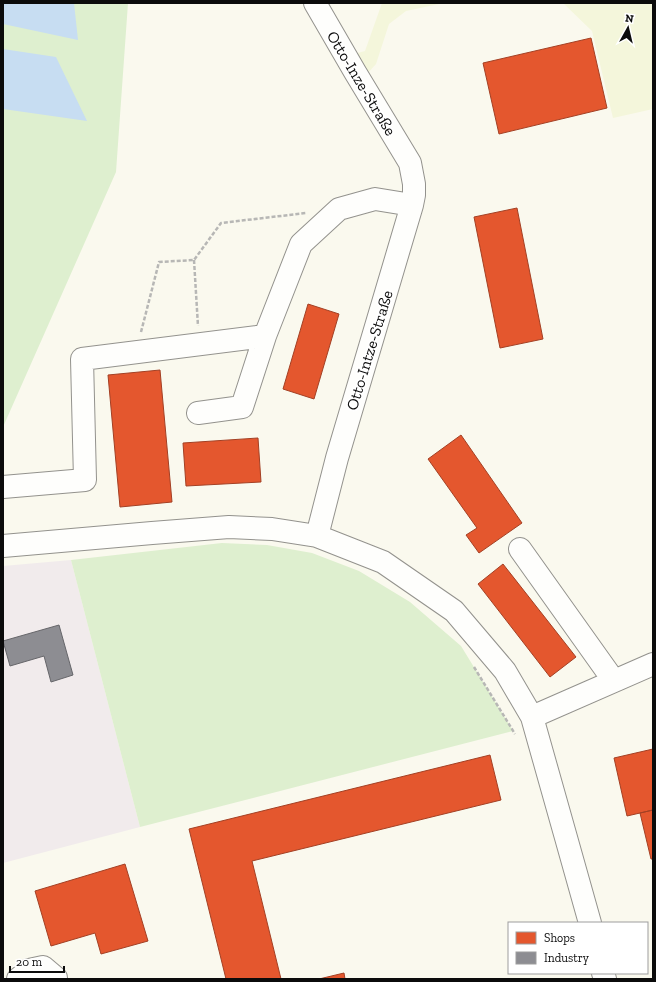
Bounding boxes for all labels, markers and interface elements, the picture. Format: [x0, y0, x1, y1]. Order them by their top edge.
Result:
north arrow [608, 8, 648, 48]
text: N [624, 12, 635, 26]
street label: Otto-Inze-Straße [323, 28, 400, 139]
street label: Otto-Intze-Straße [342, 288, 397, 412]
legend [508, 922, 648, 974]
text: Shops [544, 931, 575, 945]
scale bar [10, 948, 64, 974]
text: Industry [544, 951, 590, 965]
text: 20 m [16, 955, 43, 969]

